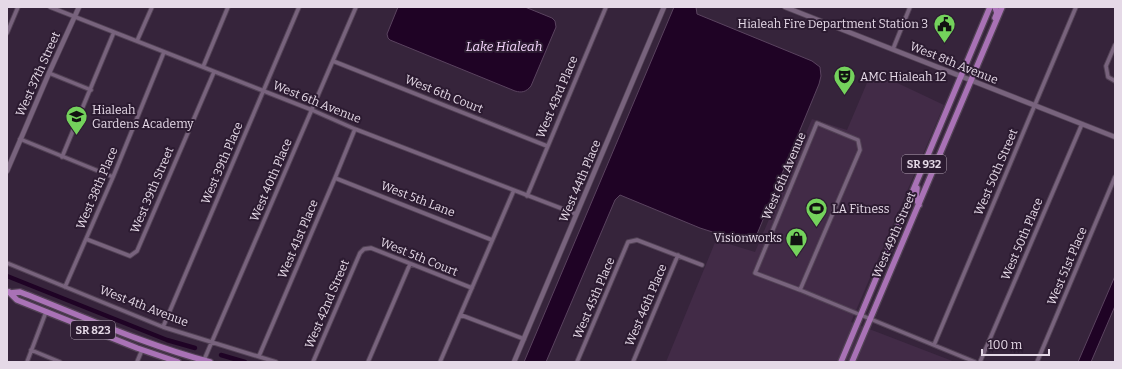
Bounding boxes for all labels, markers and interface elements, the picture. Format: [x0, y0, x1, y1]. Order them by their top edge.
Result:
public building icon: Hialeah Fire Department Station 3 [931, 11, 957, 44]
place label: Hialeah Fire Department Station 3 [738, 17, 928, 31]
street label: West 37th Street [13, 29, 63, 119]
water label: Lake Hialeah [466, 39, 542, 54]
street label: West 8th Avenue [908, 39, 1000, 87]
street label: West 43rd Place [533, 54, 581, 140]
theatre icon: AMC Hialeah 12 [831, 64, 857, 97]
place label: AMC Hialeah 12 [860, 70, 946, 84]
street label: West 6th Court [403, 72, 486, 116]
street label: West 6th Avenue [271, 78, 363, 126]
place label: Hialeah Gardens Academy [92, 103, 194, 131]
school or university icon: Hialeah Gardens Academy [64, 104, 90, 137]
street label: West 39th Place [198, 120, 246, 206]
street label: West 50th Street [971, 126, 1021, 217]
street label: West 6th Avenue [759, 130, 809, 222]
street label: West 40th Place [247, 136, 295, 224]
street label: West 44th Place [556, 138, 604, 224]
street label: West 39th Street [128, 144, 177, 235]
street label: West 38th Place [73, 145, 121, 231]
road number: SR 932 [902, 155, 946, 173]
street label: West 5th Lane [379, 178, 457, 220]
street label: West 49th Street [869, 189, 919, 280]
sports icon: LA Fitness [803, 196, 829, 229]
street label: West 50th Place [998, 196, 1046, 282]
street label: West 41st Place [275, 198, 321, 280]
place label: LA Fitness [832, 202, 890, 216]
shop icon: Visionworks [784, 225, 810, 258]
street label: West 51st Place [1044, 225, 1090, 307]
place label: Visionworks [714, 231, 782, 245]
street label: West 5th Court [378, 235, 460, 279]
street label: West 45th Place [570, 255, 618, 341]
street label: West 42nd Street [302, 257, 352, 350]
street label: West 46th Place [622, 262, 670, 348]
street label: West 4th Avenue [98, 283, 190, 329]
road number: SR 823 [71, 321, 115, 339]
scale bar [982, 331, 1049, 357]
text: 100 m [988, 338, 1023, 352]

